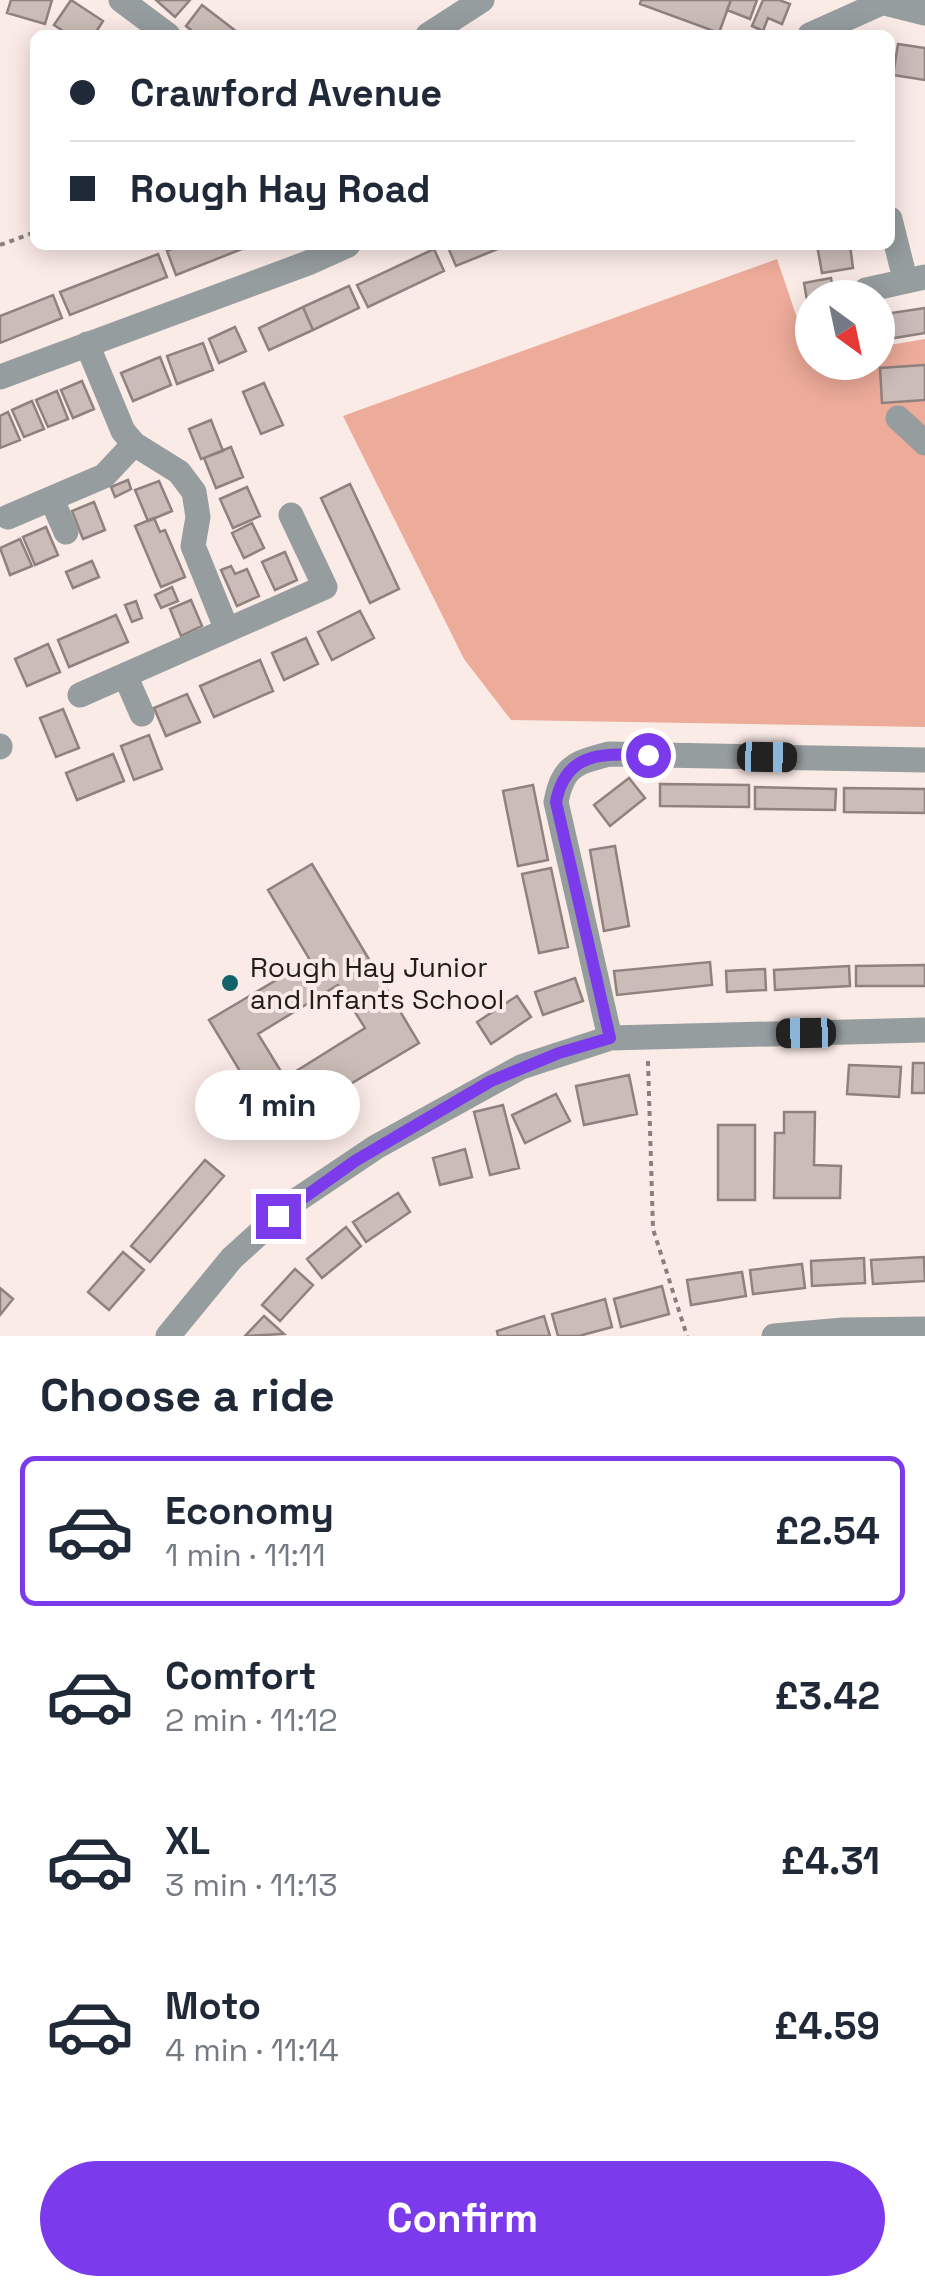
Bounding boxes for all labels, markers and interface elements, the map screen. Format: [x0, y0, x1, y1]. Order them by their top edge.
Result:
text: Crawford Avenue [130, 69, 442, 117]
text: Rough Hay Road [130, 165, 431, 213]
north arrow [795, 280, 895, 380]
map controls [795, 280, 895, 380]
route start [626, 733, 671, 778]
car [737, 741, 797, 773]
place label: Rough Hay Junior and Infants School [250, 949, 504, 1017]
marker: Rough Hay Junior and Infants School [219, 972, 241, 994]
car [776, 1017, 836, 1049]
callout: 1 min [196, 1071, 360, 1141]
text: 1 min [238, 1085, 317, 1125]
route end [256, 1194, 301, 1239]
text: Choose a ride [40, 1367, 335, 1424]
icon: car [45, 1486, 135, 1576]
text: Economy [165, 1487, 334, 1535]
text: £2.54 [775, 1507, 880, 1555]
text: 1 min · 11:11 [165, 1535, 326, 1575]
icon: car [45, 1651, 135, 1741]
text: Comfort [165, 1652, 316, 1700]
text: £3.42 [775, 1672, 880, 1720]
text: 2 min · 11:12 [165, 1700, 337, 1740]
icon: car [45, 1816, 135, 1906]
text: XL [165, 1817, 210, 1865]
text: £4.31 [781, 1837, 880, 1885]
text: 3 min · 11:13 [165, 1865, 338, 1905]
icon: car [45, 1981, 135, 2071]
text: Moto [165, 1982, 261, 2030]
text: £4.59 [774, 2002, 880, 2050]
text: 4 min · 11:14 [165, 2030, 339, 2070]
button: Confirm [40, 2161, 885, 2276]

